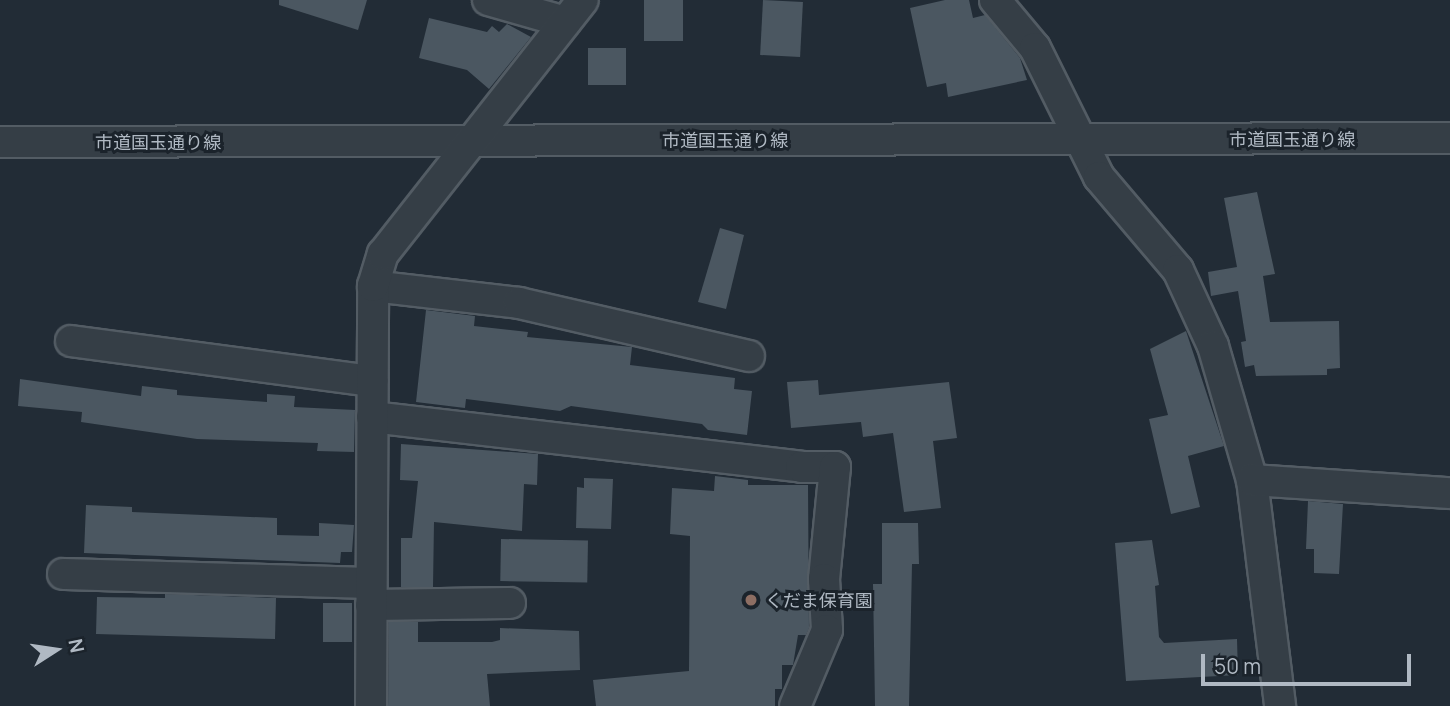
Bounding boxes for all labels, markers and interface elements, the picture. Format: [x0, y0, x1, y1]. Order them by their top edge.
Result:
street label: 市道国玉通り線 [1229, 128, 1355, 150]
street label: 市道国玉通り線 [662, 129, 788, 151]
street label: 市道国玉通り線 [95, 131, 221, 153]
place label: くだま保育園 [765, 589, 873, 611]
marker: くだま保育園 [743, 592, 759, 608]
north arrow [21, 615, 91, 685]
text: N [62, 636, 91, 655]
scale bar [1205, 640, 1415, 684]
text: 50 m [1214, 652, 1261, 680]

